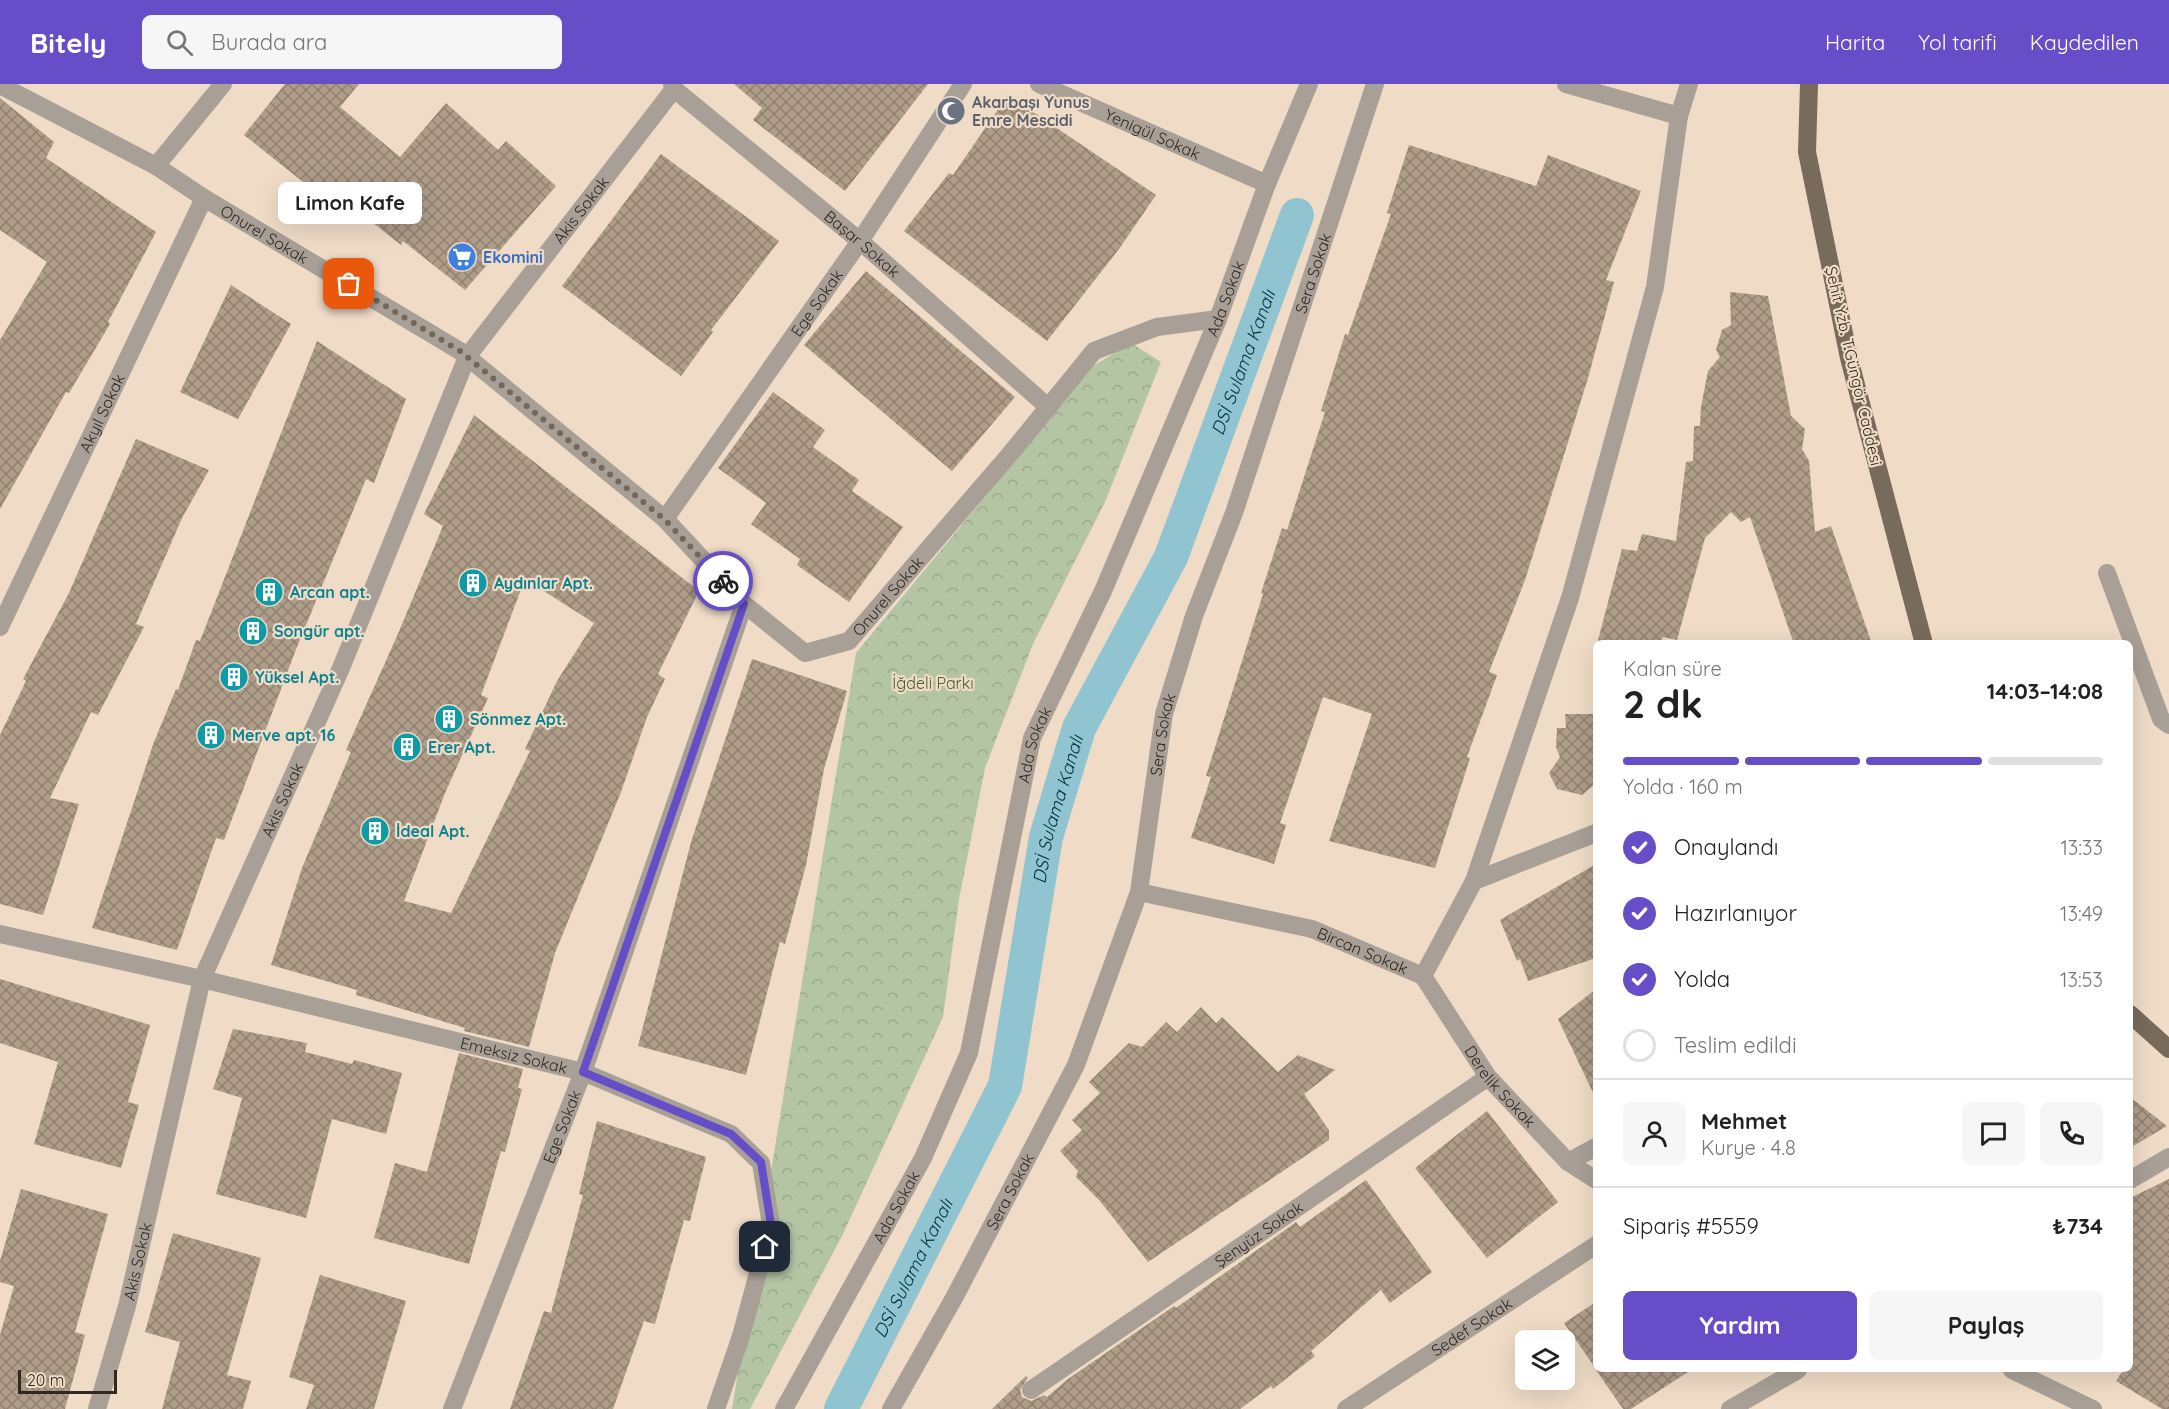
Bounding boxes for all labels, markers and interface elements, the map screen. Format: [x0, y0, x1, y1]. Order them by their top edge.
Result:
search box [142, 15, 562, 69]
text: Bitely [30, 25, 106, 60]
icon: search [163, 26, 196, 59]
text: Burada ara [211, 28, 327, 56]
text: Harita [1825, 29, 1885, 55]
text: Yol tarifi [1918, 29, 1997, 55]
text: Kaydedilen [2030, 29, 2139, 55]
place label: Akarbaşı Yunus Emre Mescidi [972, 92, 1090, 130]
mosque icon: Akarbaşı Yunus Emre Mescidi [935, 95, 967, 127]
street label: Yenigül Sokak [1102, 104, 1204, 164]
street label: Akis Sokak [548, 172, 613, 247]
callout: Limon Kafe [277, 182, 421, 224]
text: Limon Kafe [295, 190, 405, 215]
street label: Onurel Sokak [217, 200, 312, 268]
street label: Başar Sokak [820, 206, 904, 282]
street label: Sera Sokak [1290, 230, 1335, 316]
supermarket icon: Ekomini [446, 241, 478, 273]
place label: Ekomini [483, 247, 543, 267]
pin [323, 258, 374, 309]
street label: Ada Sokak [1202, 258, 1248, 340]
street label: Şehit Yzb. T.Güngör Caddesi [1821, 264, 1887, 468]
street label: Ege Sokak [786, 265, 847, 340]
icon: bag [332, 267, 365, 300]
water label: DSİ Sulama Kanalı [1206, 286, 1280, 438]
street label: Akyıl Sokak [75, 370, 129, 456]
courier [693, 551, 753, 611]
street label: Onurel Sokak [848, 552, 928, 640]
icon: bike [707, 565, 740, 598]
building icon: Aydınlar Apt. [457, 567, 489, 599]
place label: Aydınlar Apt. [494, 573, 593, 593]
building icon: Arcan apt. [253, 576, 285, 608]
place label: Arcan apt. [290, 582, 370, 602]
building icon: Songür apt. [237, 615, 269, 647]
place label: Songür apt. [274, 621, 365, 641]
text: Kalan süre [1623, 656, 1722, 681]
building icon: Yüksel Apt. [218, 661, 250, 693]
place label: Yüksel Apt. [255, 667, 339, 687]
park label: İğdeli Parkı [892, 673, 974, 693]
text: 14:03–14:08 [1987, 677, 2103, 705]
text: 2 dk [1623, 679, 1703, 728]
street label: Sera Sokak [1145, 691, 1180, 777]
building icon: Sönmez Apt. [433, 703, 465, 735]
street label: Ada Sokak [1013, 703, 1056, 785]
place label: Sönmez Apt. [470, 709, 566, 729]
building icon: Merve apt. 16 [195, 719, 227, 751]
place label: Merve apt. 16 [232, 725, 335, 745]
building icon: Erer Apt. [391, 731, 423, 763]
water label: DSİ Sulama Kanalı [1027, 731, 1088, 885]
place label: Erer Apt. [428, 737, 495, 757]
street label: Akis Sokak [257, 759, 307, 840]
text: Yolda · 160 m [1623, 774, 1743, 799]
building icon: İdeal Apt. [359, 815, 391, 847]
place label: İdeal Apt. [396, 821, 470, 841]
icon: check [1623, 831, 1656, 864]
text: Onaylandı [1674, 833, 1779, 861]
text: 13:33 [2060, 835, 2103, 860]
icon: check [1623, 897, 1656, 930]
text: Hazırlanıyor [1674, 899, 1797, 927]
text: 13:49 [2060, 901, 2103, 926]
street label: Bircan Sokak [1314, 922, 1411, 979]
icon: check [1623, 963, 1656, 996]
text: Yolda [1674, 965, 1730, 993]
text: 13:53 [2060, 967, 2103, 992]
text: Teslim edildi [1674, 1031, 1797, 1059]
street label: Emeksiz Sokak [458, 1032, 570, 1078]
street label: Derelik Sokak [1460, 1042, 1540, 1131]
street label: Ege Sokak [538, 1087, 585, 1166]
button: person [1623, 1102, 1686, 1165]
button: chat [1962, 1102, 2025, 1165]
button: phone [2040, 1102, 2103, 1165]
text: Mehmet [1701, 1107, 1787, 1135]
text: Kurye · 4.8 [1701, 1135, 1796, 1160]
street label: Sera Sokak [982, 1150, 1038, 1233]
street label: Ada Sokak [868, 1167, 924, 1247]
water label: DSİ Sulama Kanalı [868, 1194, 958, 1341]
street label: Şenyüz Sokak [1211, 1197, 1307, 1271]
text: Sipariş #5559 [1623, 1212, 1759, 1240]
text: ₺734 [2052, 1212, 2103, 1240]
street label: Akis Sokak [119, 1220, 156, 1303]
pin [739, 1221, 790, 1272]
icon: home [748, 1230, 781, 1263]
button: Yardım [1623, 1291, 1857, 1360]
button: Paylaş [1869, 1291, 2103, 1360]
street label: Sedef Sokak [1427, 1293, 1516, 1360]
map controls [1515, 1330, 1575, 1390]
button: layers [1515, 1330, 1575, 1390]
scale bar [18, 1367, 117, 1394]
text: 20 m [27, 1370, 64, 1390]

